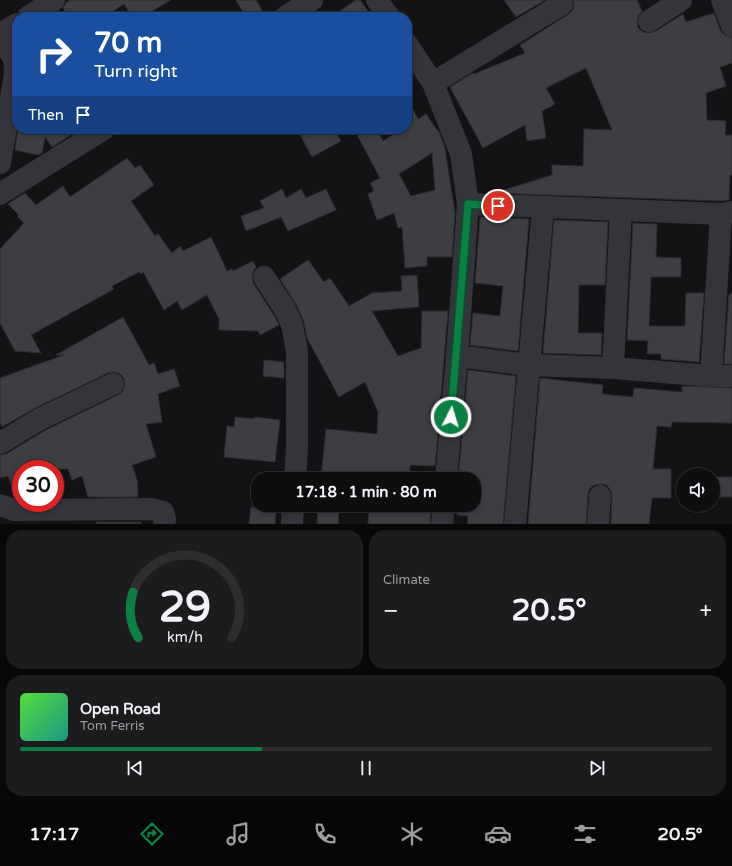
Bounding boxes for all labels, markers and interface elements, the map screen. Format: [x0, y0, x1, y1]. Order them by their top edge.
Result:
text: 70 m [94, 26, 162, 60]
icon: right [28, 28, 80, 80]
text: Turn right [94, 60, 178, 82]
icon: arrive [72, 104, 94, 126]
text: Then [28, 106, 64, 124]
pin [481, 189, 515, 223]
icon: arrive [487, 195, 509, 217]
position arrow [430, 396, 472, 438]
speed limit sign: 30 [12, 460, 64, 512]
map controls [676, 468, 720, 512]
button: sound [676, 468, 720, 512]
text: 17:18 · 1 min · 80 m [295, 483, 437, 501]
text: Climate [383, 572, 430, 588]
text: 29 [158, 582, 211, 632]
text: 20.5° [512, 592, 587, 629]
text: − [383, 598, 399, 624]
text: + [700, 598, 712, 624]
text: km/h [167, 628, 202, 645]
text: Open Road [80, 700, 161, 718]
text: Tom Ferris [80, 718, 144, 734]
icon: previous [124, 757, 146, 779]
icon: pause [355, 757, 377, 779]
icon: next [586, 757, 608, 779]
icon: directions [138, 820, 166, 848]
icon: music [224, 820, 252, 848]
icon: phone [311, 820, 339, 848]
icon: climate [398, 820, 426, 848]
icon: car [484, 820, 512, 848]
icon: filters [571, 820, 599, 848]
text: 17:17 [29, 823, 79, 845]
text: 20.5° [658, 823, 703, 845]

